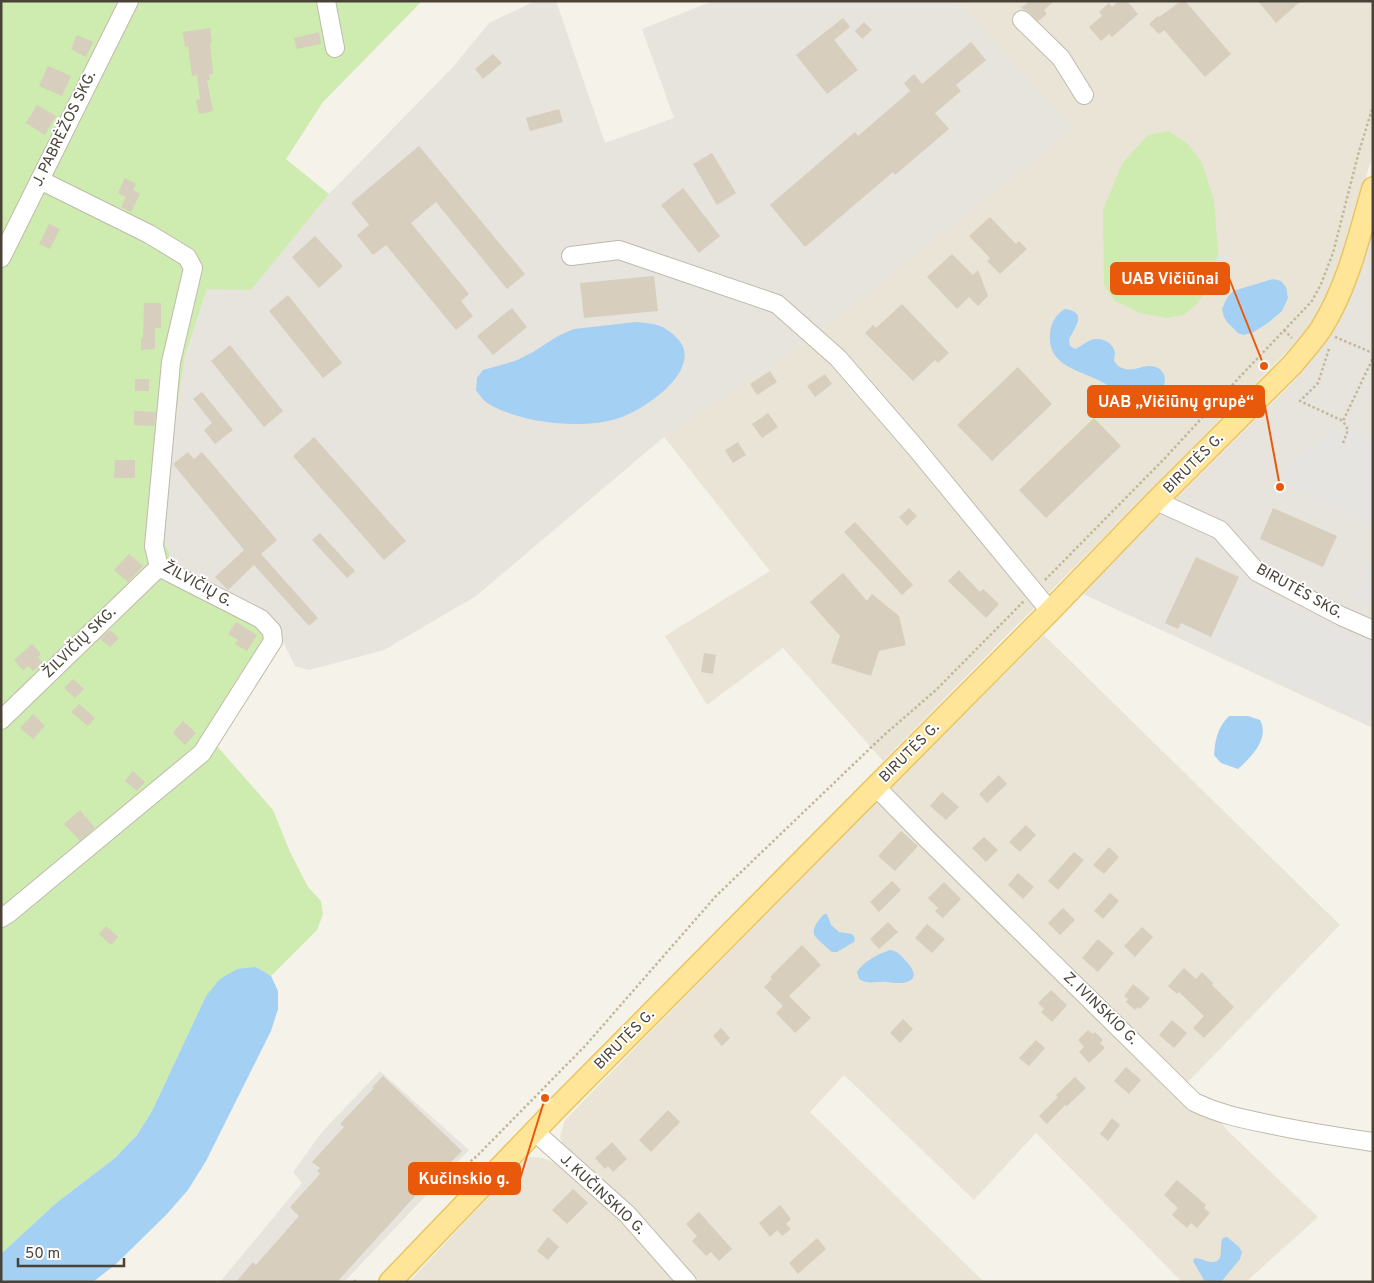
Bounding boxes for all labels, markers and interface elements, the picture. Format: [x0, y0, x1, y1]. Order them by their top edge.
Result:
street label: J. PABRĖŽOS SKG. [28, 68, 101, 190]
callout: UAB Vičiūnai [1111, 263, 1229, 294]
text: UAB Vičiūnai [1121, 270, 1219, 290]
callout: UAB „Vičiūnų grupė“ [1088, 386, 1264, 417]
text: UAB „Vičiūnų grupė“ [1098, 393, 1254, 413]
street label: BIRUTĖS G. [1159, 429, 1228, 498]
street label: ŽILVIČIŲ G. [159, 556, 236, 612]
street label: BIRUTĖS SKG. [1252, 560, 1346, 624]
street label: ŽILVIČIŲ SKG. [38, 602, 121, 683]
street label: BIRUTĖS G. [875, 718, 944, 787]
street label: Z. IVINSKIO G. [1059, 969, 1141, 1049]
street label: BIRUTĖS G. [590, 1005, 659, 1074]
street label: J. KUČINSKIO G. [555, 1149, 650, 1239]
callout: Kučinskio g. [409, 1163, 520, 1194]
text: Kučinskio g. [419, 1170, 509, 1190]
scale bar [18, 1236, 124, 1268]
text: 50 m [25, 1245, 60, 1264]

